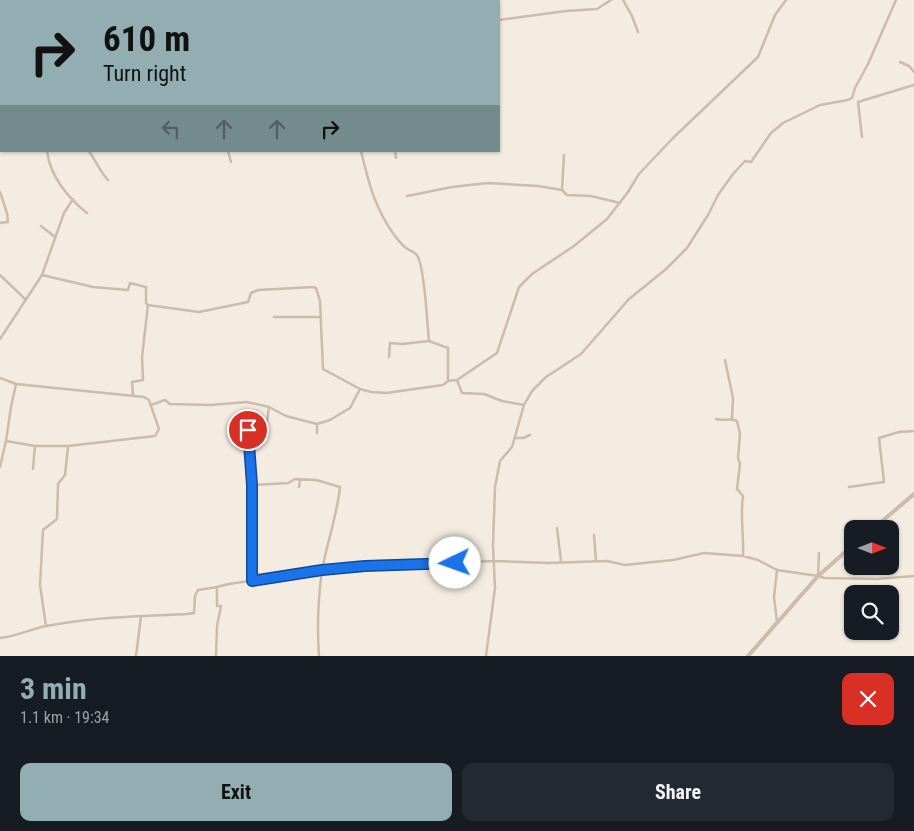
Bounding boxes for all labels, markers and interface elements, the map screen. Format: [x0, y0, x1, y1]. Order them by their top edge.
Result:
text: 610 m [103, 19, 190, 60]
icon: right [20, 20, 85, 85]
text: Turn right [103, 61, 186, 86]
icon: left [157, 115, 185, 143]
icon: ahead [210, 115, 238, 143]
icon: ahead [263, 115, 291, 143]
icon: right [316, 115, 344, 143]
pin [227, 409, 269, 451]
icon: arrive [234, 416, 262, 444]
north arrow [844, 520, 899, 575]
map controls [844, 520, 899, 640]
position arrow [428, 536, 480, 588]
button: search [844, 585, 899, 640]
text: 3 min [20, 671, 87, 706]
button: close [842, 673, 894, 725]
text: 1.1 km · 19:34 [20, 708, 110, 727]
button: Exit [20, 763, 452, 821]
button: Share [462, 763, 894, 821]

